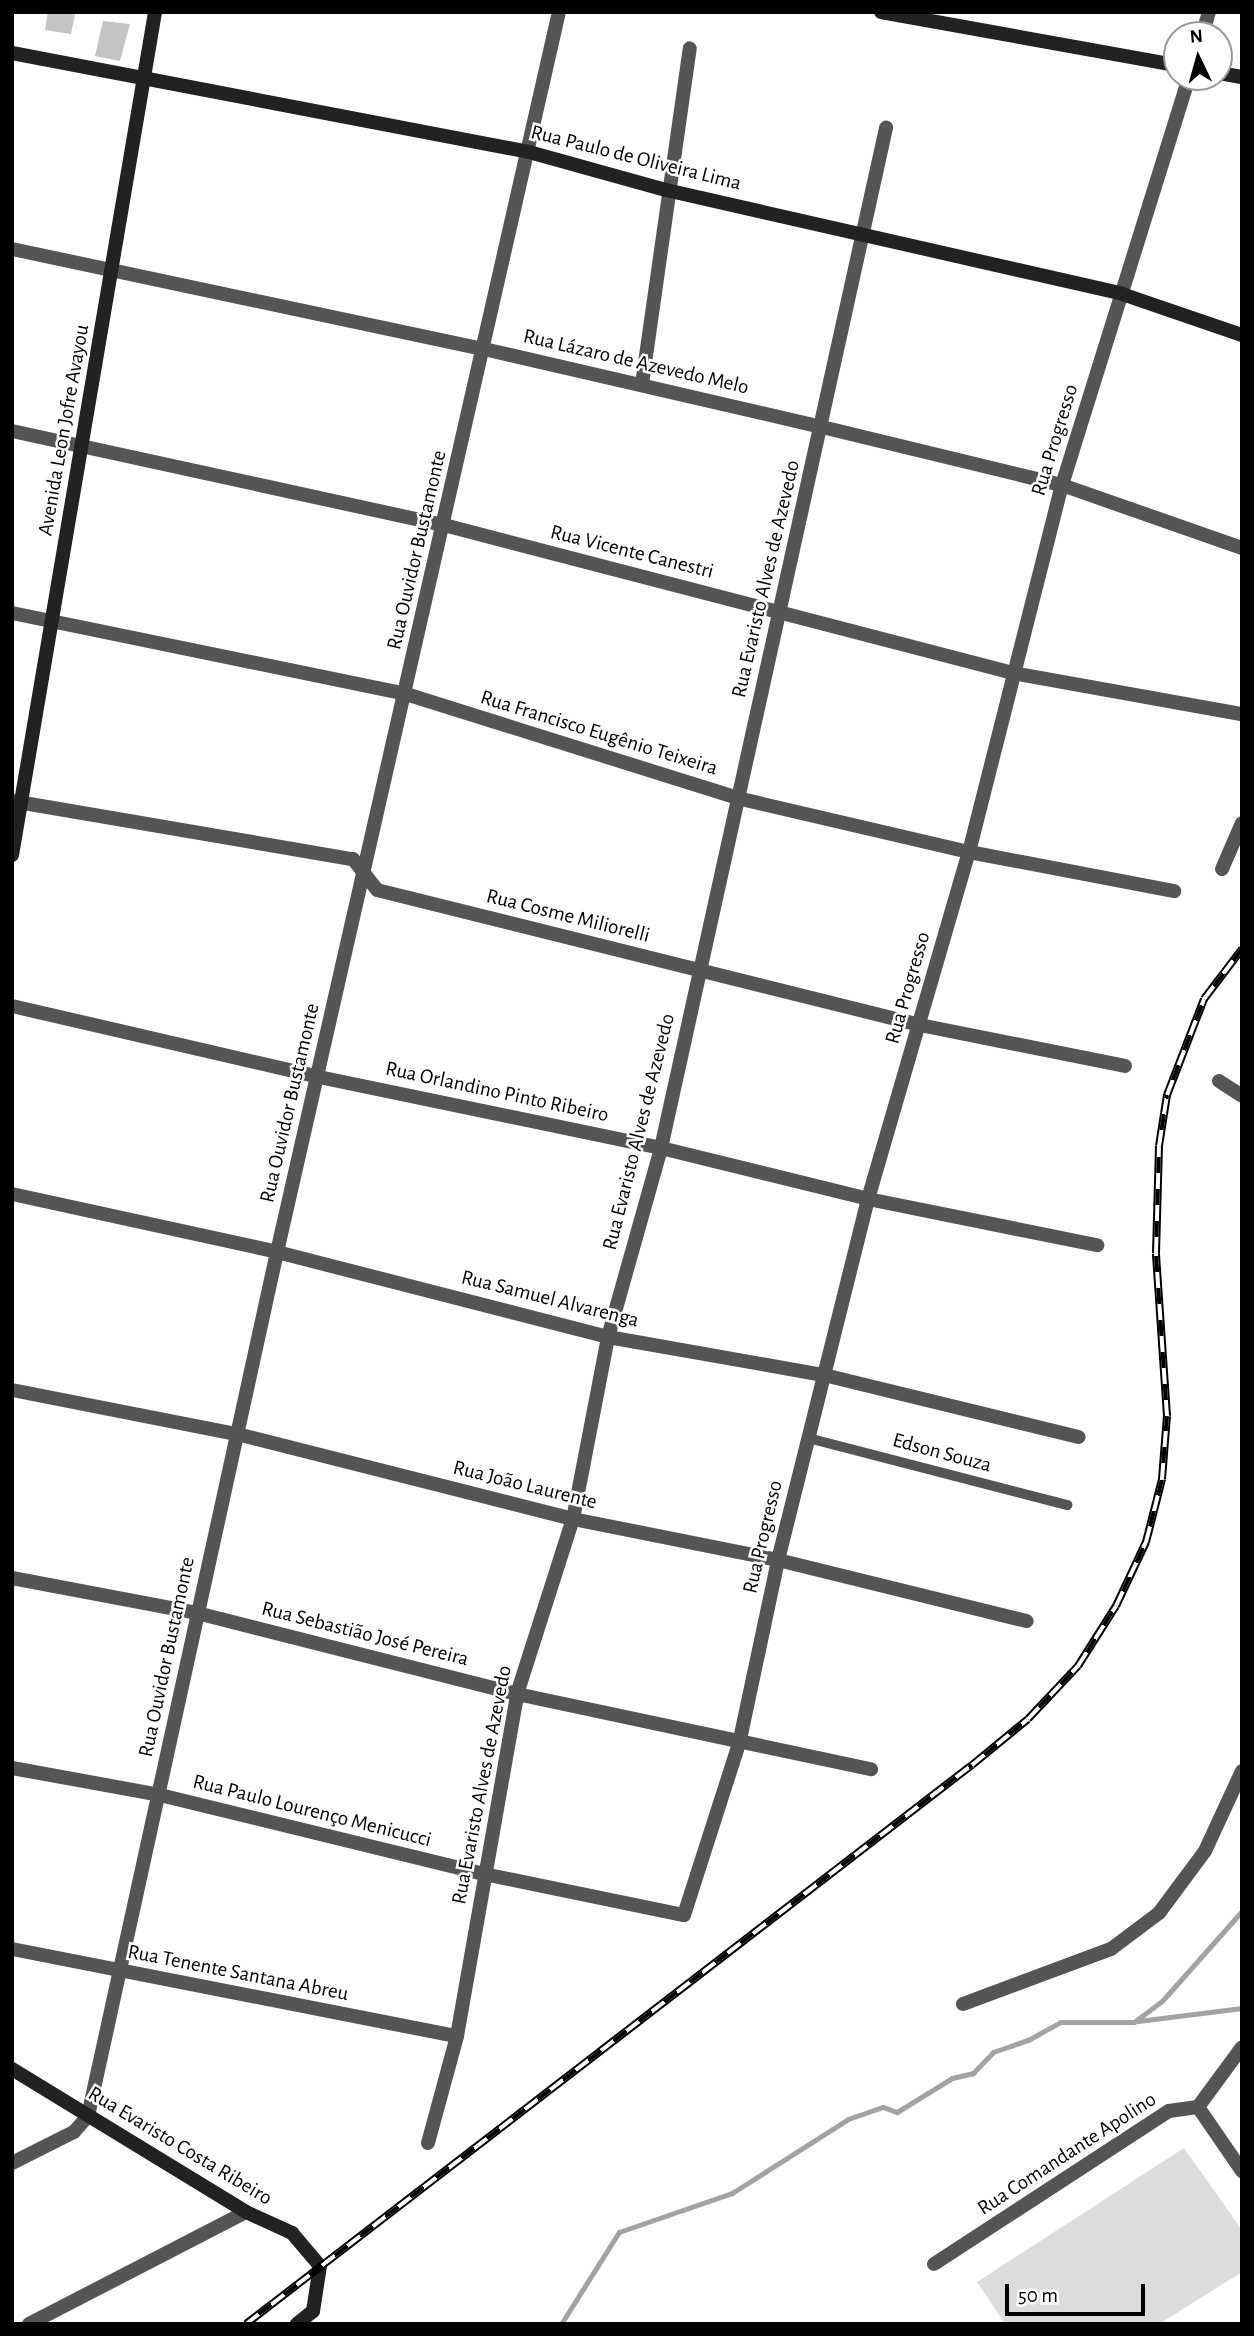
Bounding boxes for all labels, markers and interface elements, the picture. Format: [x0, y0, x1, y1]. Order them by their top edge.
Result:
north arrow [1163, 21, 1233, 91]
text: N [1189, 27, 1204, 47]
street label: Rua Paulo de Oliveira Lima [528, 120, 744, 196]
street label: Avenida Leon Jofre Avayou [33, 322, 95, 538]
street label: Rua Lázaro de Azevedo Melo [521, 324, 751, 400]
street label: Rua Progresso [1026, 381, 1084, 499]
street label: Rua Ouvidor Bustamonte [382, 448, 452, 652]
street label: Rua Evaristo Alves de Azevedo [726, 458, 806, 700]
street label: Rua Vicente Canestri [548, 520, 716, 584]
street label: Rua Francisco Eugênio Teixeira [477, 685, 721, 781]
street label: Rua Cosme Miliorelli [484, 884, 652, 948]
street label: Rua Progresso [880, 929, 936, 1047]
street label: Rua Ouvidor Bustamonte [255, 1001, 325, 1205]
street label: Rua Evaristo Alves de Azevedo [597, 1011, 681, 1253]
street label: Rua Orlandino Pinto Ribeiro [383, 1056, 611, 1128]
street label: Rua Samuel Alvarenga [459, 1265, 641, 1333]
street label: Edson Souza [890, 1428, 994, 1478]
street label: Rua João Laurente [451, 1455, 599, 1515]
street label: Rua Progresso [738, 1478, 788, 1596]
street label: Rua Ouvidor Bustamonte [133, 1555, 201, 1759]
street label: Rua Sebastião José Pereira [259, 1596, 471, 1672]
street label: Rua Evaristo Alves de Azevedo [446, 1663, 518, 1907]
street label: Rua Paulo Lourenço Menicucci [190, 1769, 434, 1853]
street label: Rua Tenente Santana Abreu [125, 1939, 351, 2007]
street label: Rua Evaristo Costa Ribeiro [83, 2081, 277, 2211]
street label: Rua Comandante Apolino [973, 2087, 1161, 2221]
scale bar [1009, 2270, 1149, 2314]
text: 50 m [1018, 2285, 1058, 2306]

